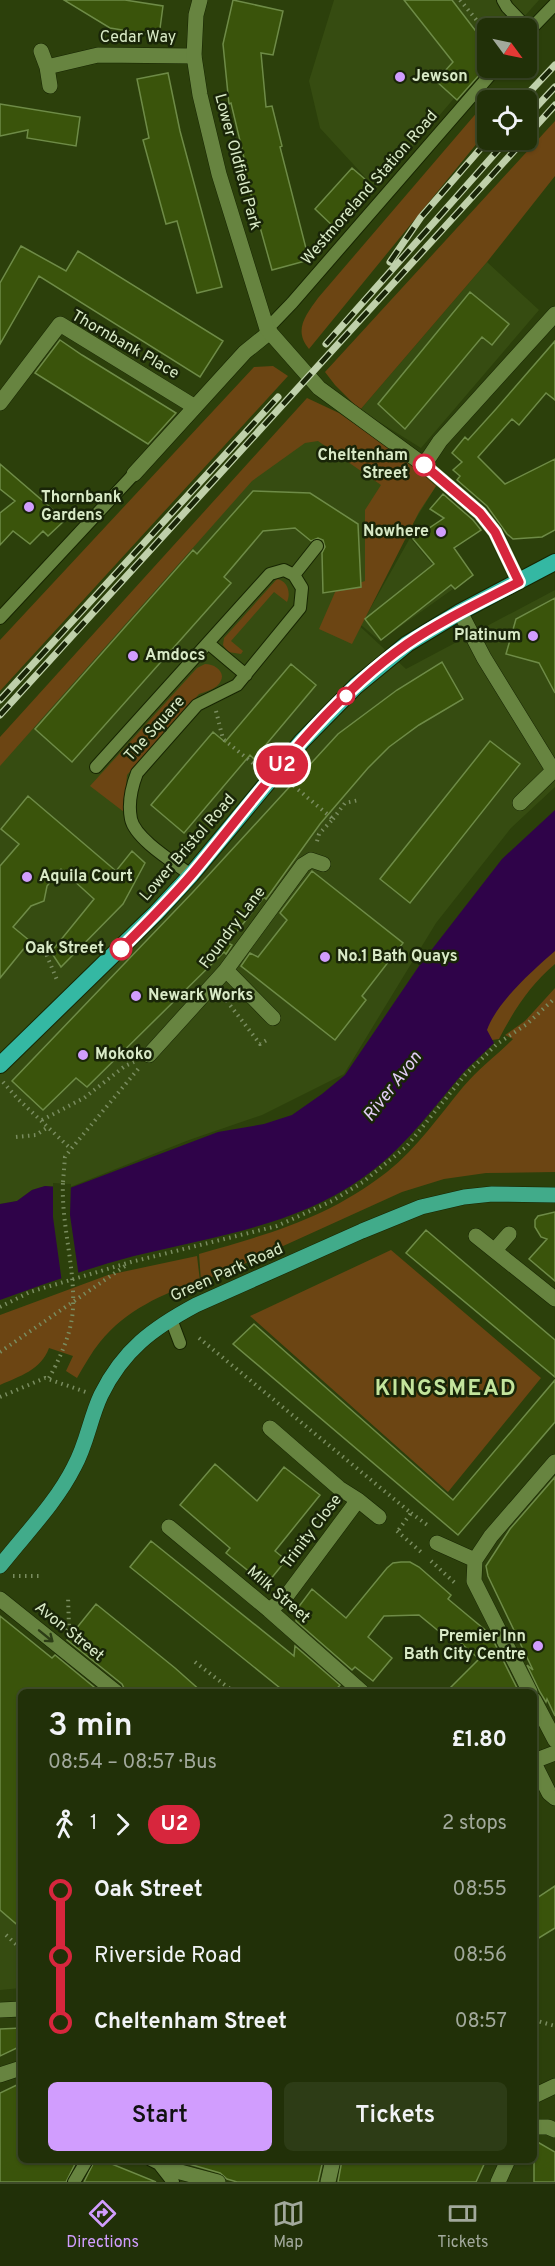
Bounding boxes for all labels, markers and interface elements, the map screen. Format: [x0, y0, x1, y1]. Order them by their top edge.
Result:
north arrow [477, 18, 537, 78]
map controls [477, 18, 537, 150]
street label: Cedar Way [100, 28, 176, 48]
place label: Jewson [412, 67, 468, 87]
marker: Jewson [393, 70, 407, 84]
button: locate [477, 90, 537, 150]
street label: Lower Oldfield Park [209, 92, 265, 232]
street label: Westmoreland Station Road [297, 107, 443, 269]
street label: Thornbank Place [67, 306, 183, 384]
place label: Cheltenham Street [318, 446, 408, 484]
marker: Cheltenham Street [413, 454, 435, 476]
place label: Thornbank Gardens [41, 488, 122, 526]
marker: Thornbank Gardens [22, 500, 36, 514]
place label: Nowhere [363, 522, 429, 542]
marker: Nowhere [434, 525, 448, 539]
place label: Platinum [454, 626, 521, 646]
marker: Platinum [526, 629, 540, 643]
place label: Amdocs [145, 646, 205, 666]
marker: Amdocs [126, 649, 140, 663]
unlabelled marker [337, 687, 355, 705]
street label: The Square [120, 692, 190, 766]
line badge: U2 [255, 746, 309, 784]
text: U2 [268, 752, 296, 779]
street label: Lower Bristol Road [136, 790, 240, 906]
place label: Aquila Court [39, 867, 133, 887]
marker: Aquila Court [20, 870, 34, 884]
street label: Foundry Lane [196, 883, 270, 973]
marker: Oak Street [110, 938, 132, 960]
place label: Oak Street [25, 939, 104, 959]
place label: No.1 Bath Quays [337, 947, 458, 967]
marker: No.1 Bath Quays [318, 950, 332, 964]
place label: Newark Works [148, 986, 254, 1006]
marker: Newark Works [129, 989, 143, 1003]
place label: Mokoko [95, 1045, 152, 1065]
water label: River Avon [358, 1047, 428, 1127]
marker: Mokoko [76, 1048, 90, 1062]
street label: Green Park Road [168, 1239, 286, 1307]
district label: KINGSMEAD [375, 1376, 517, 1403]
street label: Trinity Close [277, 1491, 347, 1573]
street label: Milk Street [242, 1562, 314, 1628]
street label: Avon Street [30, 1598, 108, 1666]
place label: Premier Inn Bath City Centre [404, 1627, 526, 1665]
one-way arrow [37, 1629, 53, 1642]
marker: Premier Inn Bath City Centre [531, 1639, 545, 1653]
text: 3 min [48, 1706, 133, 1748]
text: £1.80 [452, 1727, 507, 1754]
text: 08:54 – 08:57 · Bus [48, 1750, 217, 1776]
icon: walk [48, 1808, 81, 1841]
icon: forward [106, 1808, 139, 1841]
text: 1 [90, 1811, 97, 1837]
text: U2 [160, 1811, 188, 1838]
text: 2 stops [442, 1811, 507, 1837]
text: Oak Street [94, 1877, 203, 1904]
text: 08:55 [453, 1877, 507, 1903]
text: Riverside Road [94, 1943, 242, 1970]
text: 08:56 [453, 1943, 507, 1969]
text: Cheltenham Street [94, 2009, 287, 2036]
text: 08:57 [455, 2009, 507, 2035]
button: Start [48, 2082, 272, 2151]
button: Tickets [284, 2082, 507, 2151]
tab: Directions [66, 2197, 139, 2253]
tab: Map [272, 2197, 305, 2253]
tab: Tickets [437, 2197, 489, 2253]

